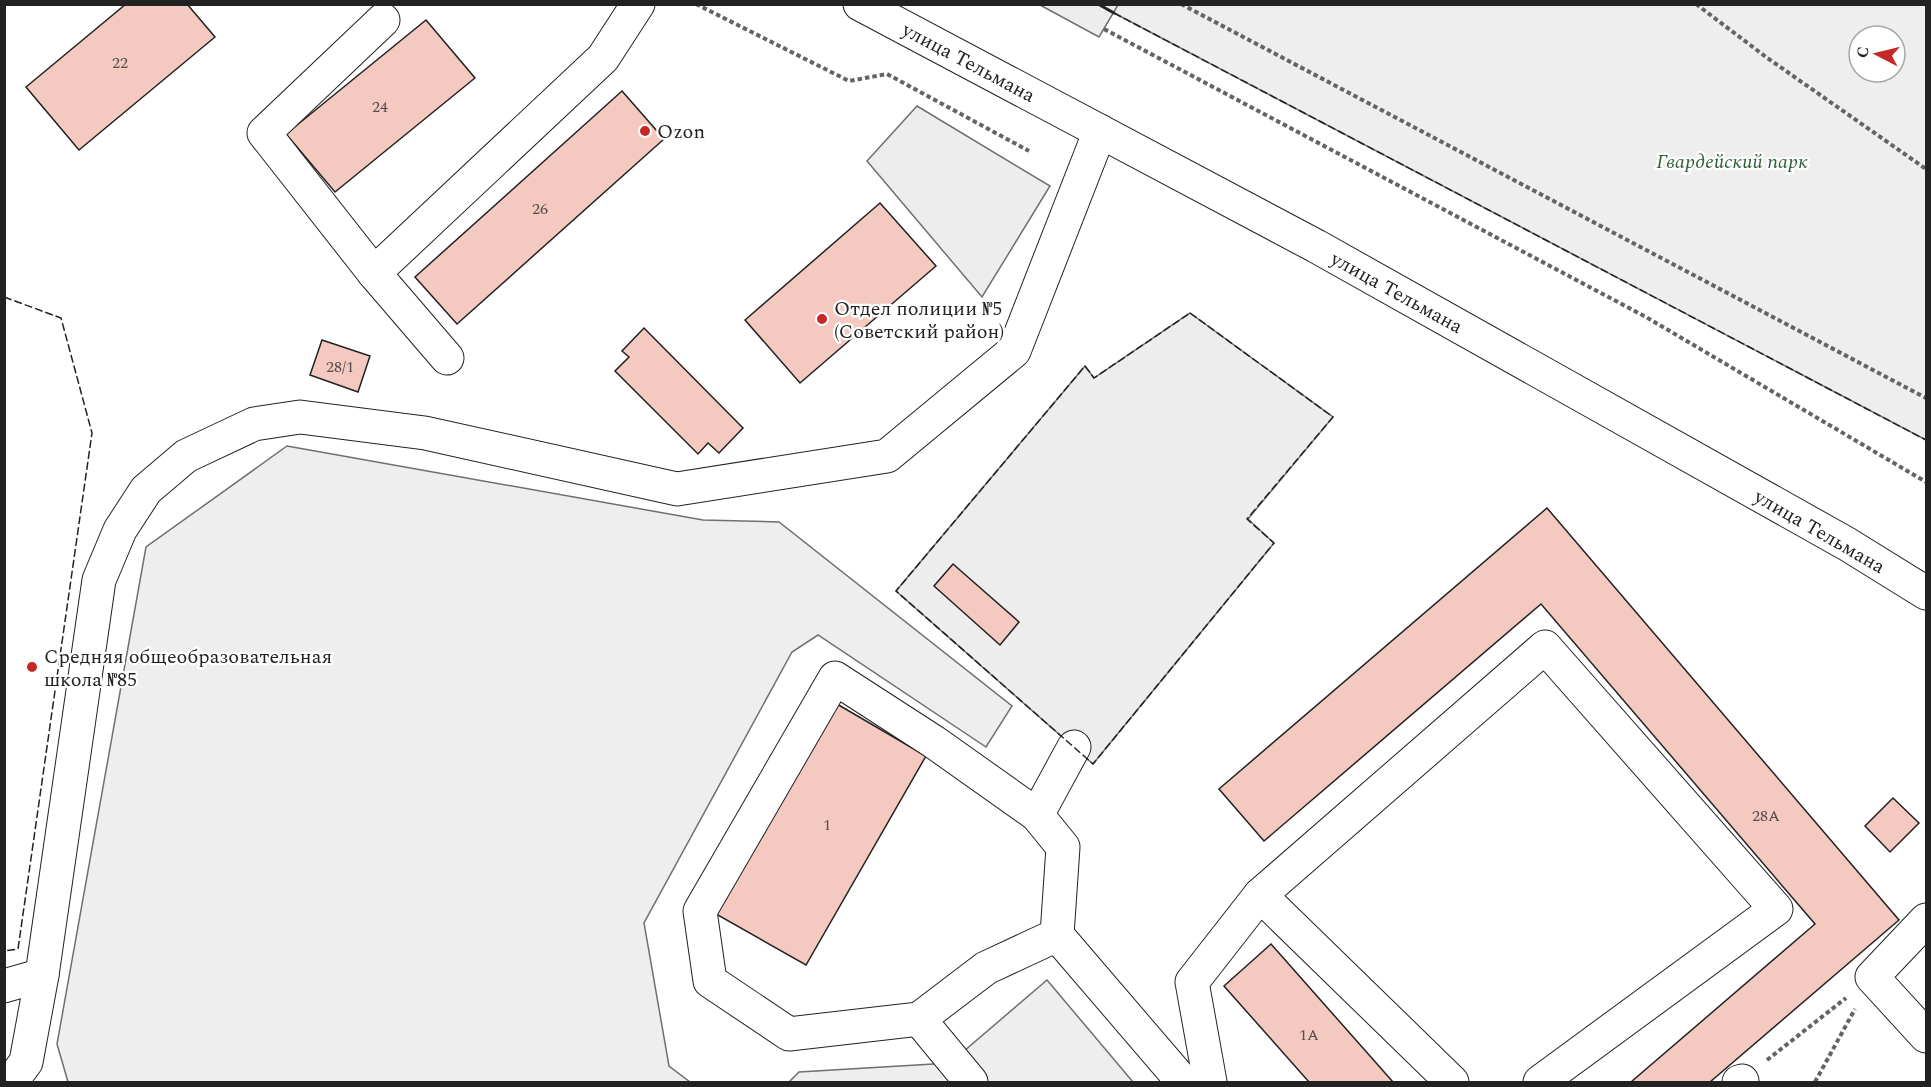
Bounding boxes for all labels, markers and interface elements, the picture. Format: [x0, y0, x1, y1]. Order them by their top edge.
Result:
street label: улица Тельмана [896, 15, 1041, 111]
north arrow [1847, 24, 1907, 84]
text: С [1850, 45, 1876, 59]
house number: 22 [112, 51, 128, 75]
house number: 24 [372, 95, 388, 119]
place label: Ozon [657, 117, 705, 147]
marker: Ozon [638, 124, 652, 138]
park label: Гвардейский парк [1656, 147, 1808, 177]
house number: 26 [532, 197, 548, 221]
street label: улица Тельмана [1324, 244, 1468, 342]
place label: Отдел полиции №5 (Советский район) [834, 294, 1004, 347]
marker: Отдел полиции №5 (Советский район) [815, 312, 829, 326]
house number: 28/1 [326, 355, 354, 379]
street label: улица Тельмана [1747, 482, 1891, 582]
place label: Средняя общеобразовательная школа №85 [44, 642, 332, 695]
marker: Средняя общеобразовательная школа №85 [25, 660, 39, 674]
house number: 28А [1752, 804, 1780, 828]
house number: 1 [823, 813, 831, 837]
house number: 1А [1299, 1023, 1319, 1047]

